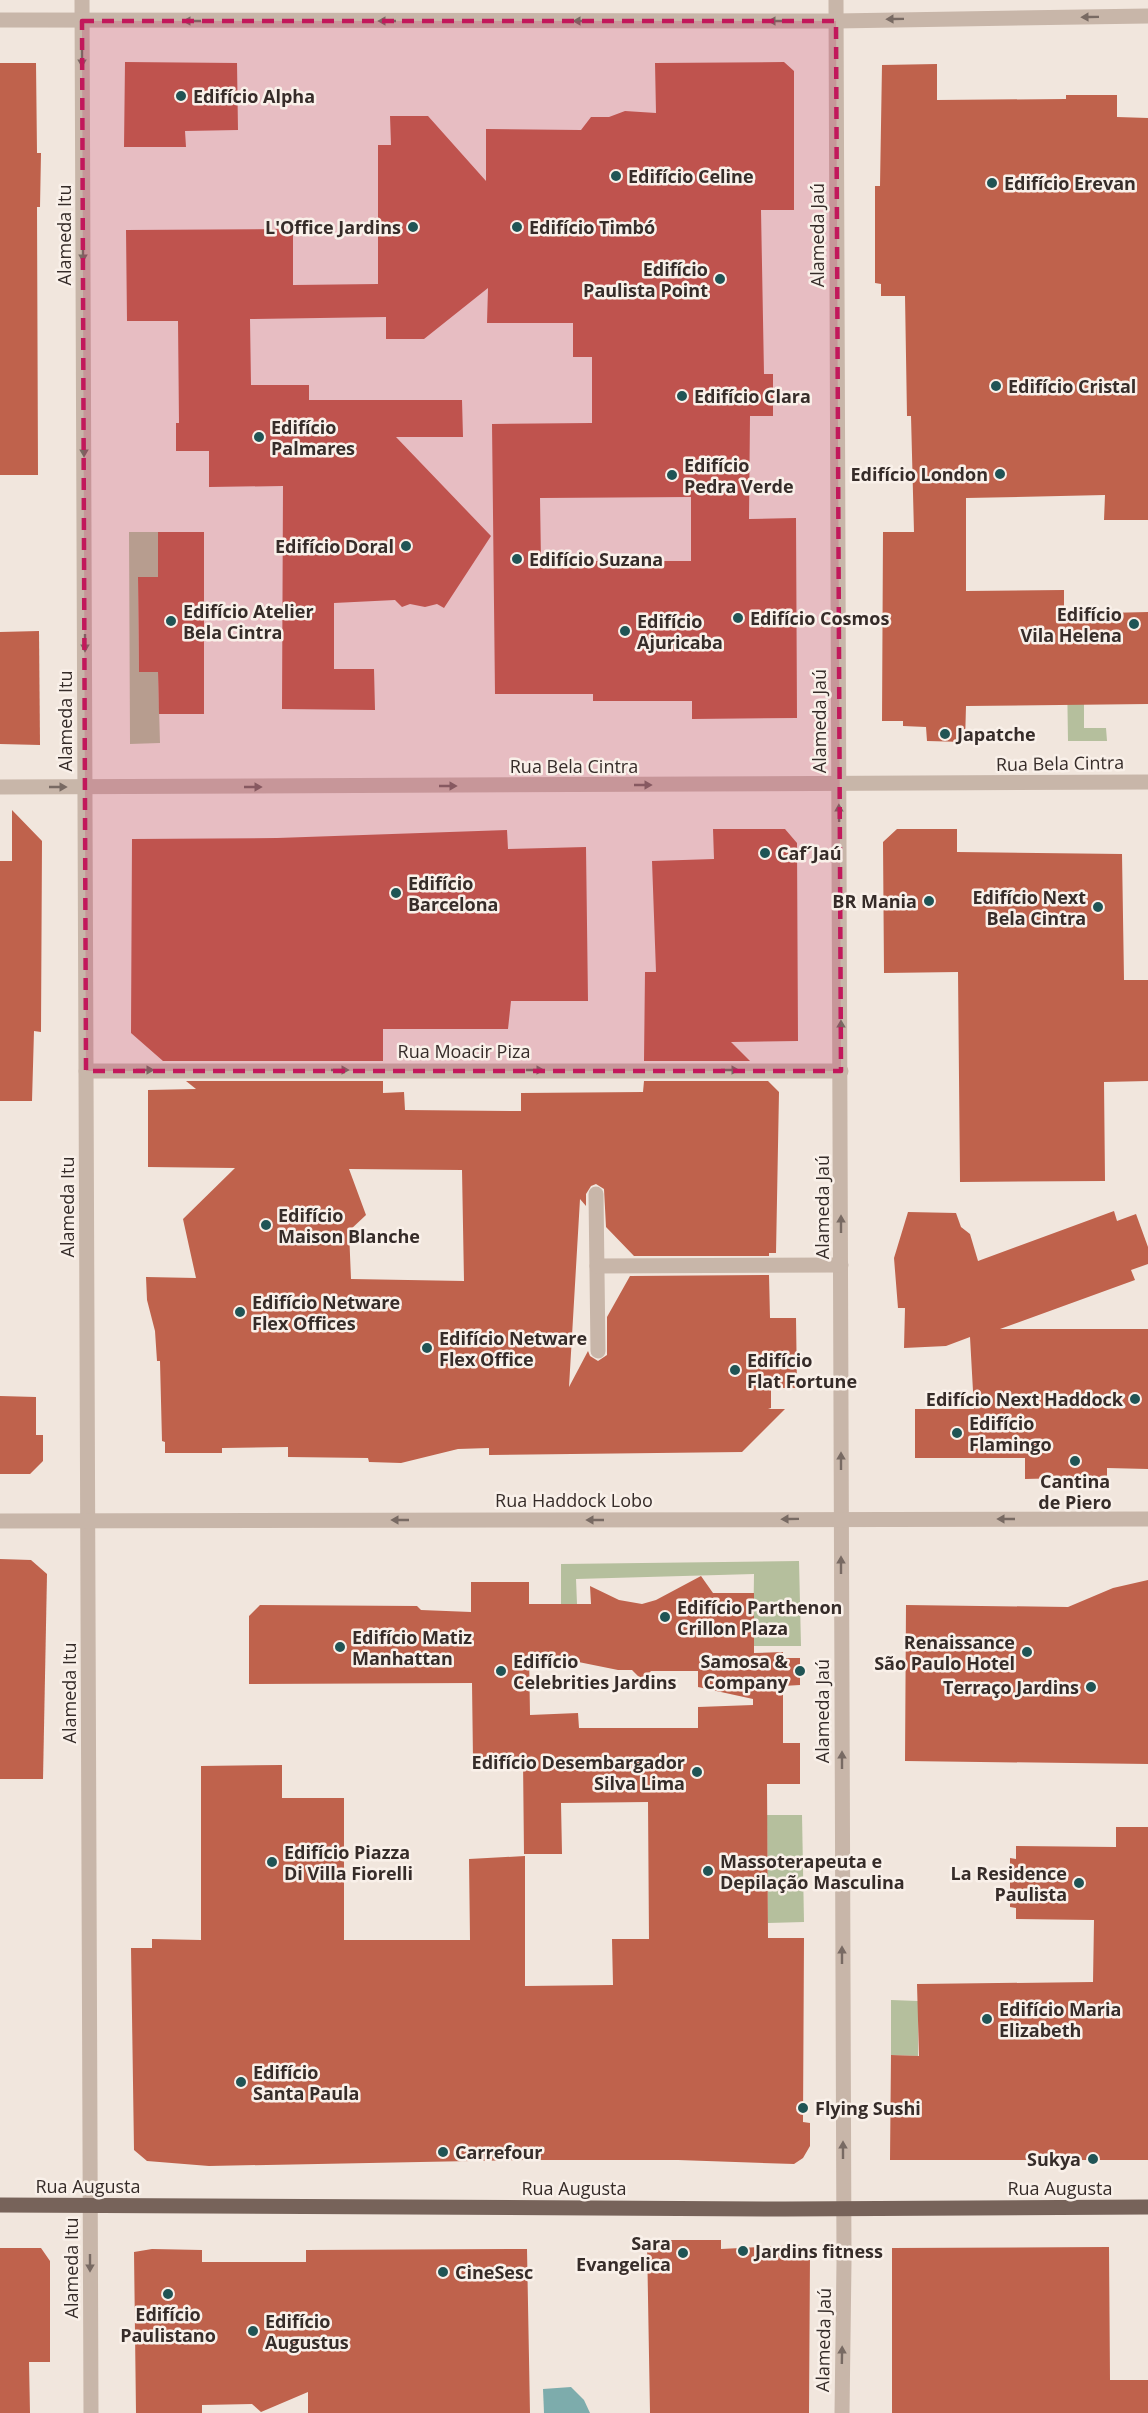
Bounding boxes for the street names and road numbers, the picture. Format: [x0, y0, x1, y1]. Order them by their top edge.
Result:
street label: Alameda Jaú [805, 183, 829, 287]
street label: Alameda Itu [52, 185, 76, 285]
street label: Alameda Jaú [807, 669, 831, 773]
street label: Alameda Itu [53, 671, 77, 771]
street label: Rua Bela Cintra [996, 750, 1124, 776]
street label: Rua Bela Cintra [510, 754, 638, 778]
street label: Rua Moacir Piza [398, 1039, 530, 1063]
street label: Alameda Jaú [810, 1155, 834, 1259]
street label: Alameda Itu [55, 1157, 79, 1257]
street label: Rua Haddock Lobo [495, 1488, 653, 1512]
street label: Alameda Itu [57, 1643, 81, 1743]
street label: Alameda Jaú [810, 1659, 834, 1763]
street label: Rua Augusta [35, 2174, 141, 2198]
street label: Rua Augusta [521, 2176, 627, 2200]
street label: Rua Augusta [1007, 2176, 1113, 2200]
street label: Alameda Itu [59, 2218, 83, 2318]
street label: Alameda Jaú [810, 2288, 836, 2392]

